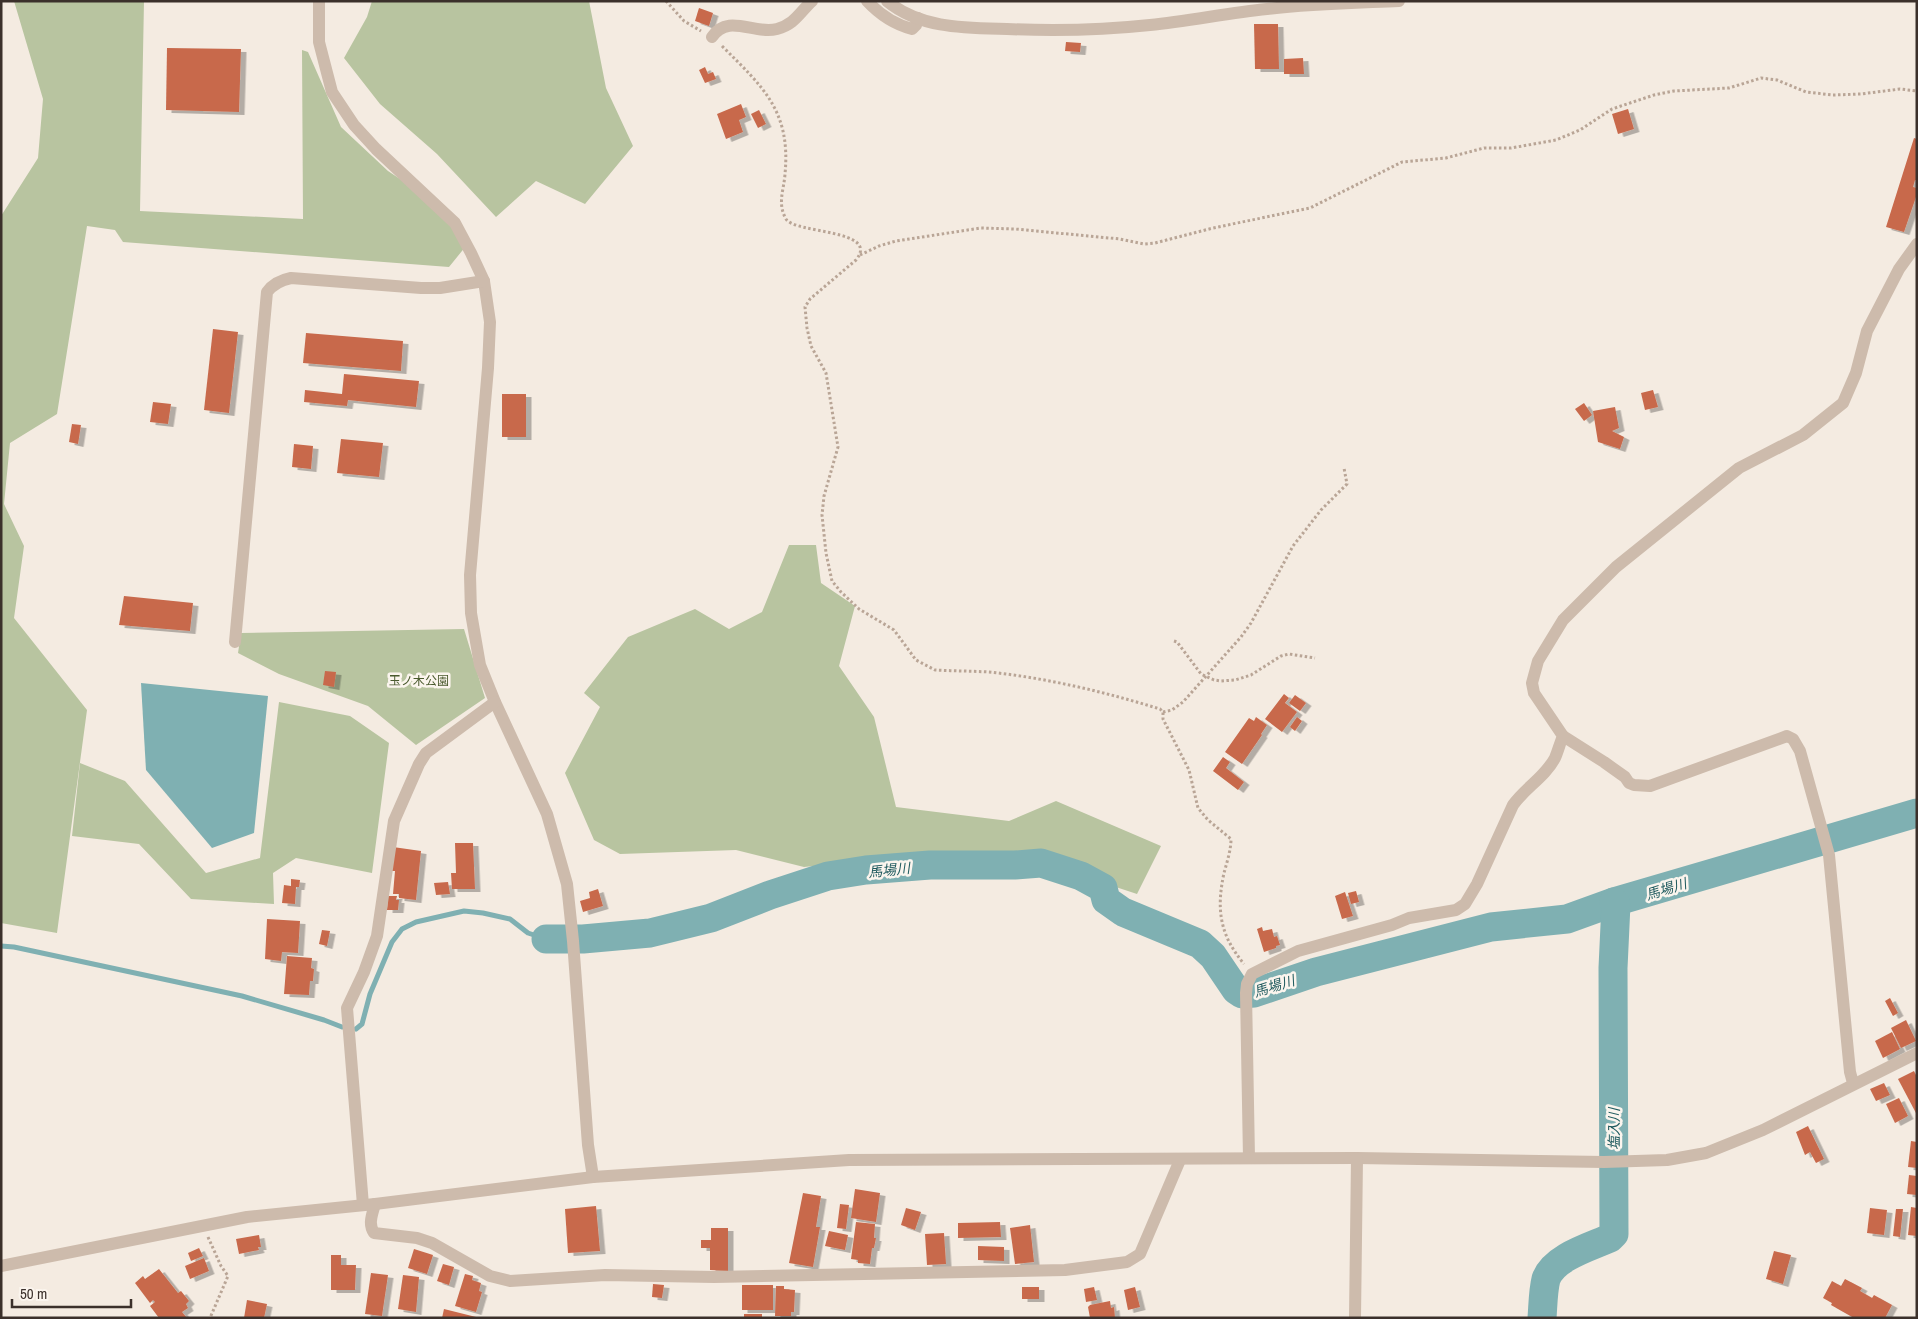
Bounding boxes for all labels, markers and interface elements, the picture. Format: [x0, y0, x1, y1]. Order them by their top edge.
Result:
park label: 玉ノ木公園 [389, 673, 449, 689]
water label: 馬場川 [867, 859, 913, 881]
water label: 馬場川 [1643, 874, 1691, 904]
water label: 馬場川 [1251, 971, 1299, 1001]
water label: 塩入川 [1605, 1106, 1623, 1150]
scale bar [12, 1276, 131, 1308]
text: 50 m [20, 1283, 47, 1304]

